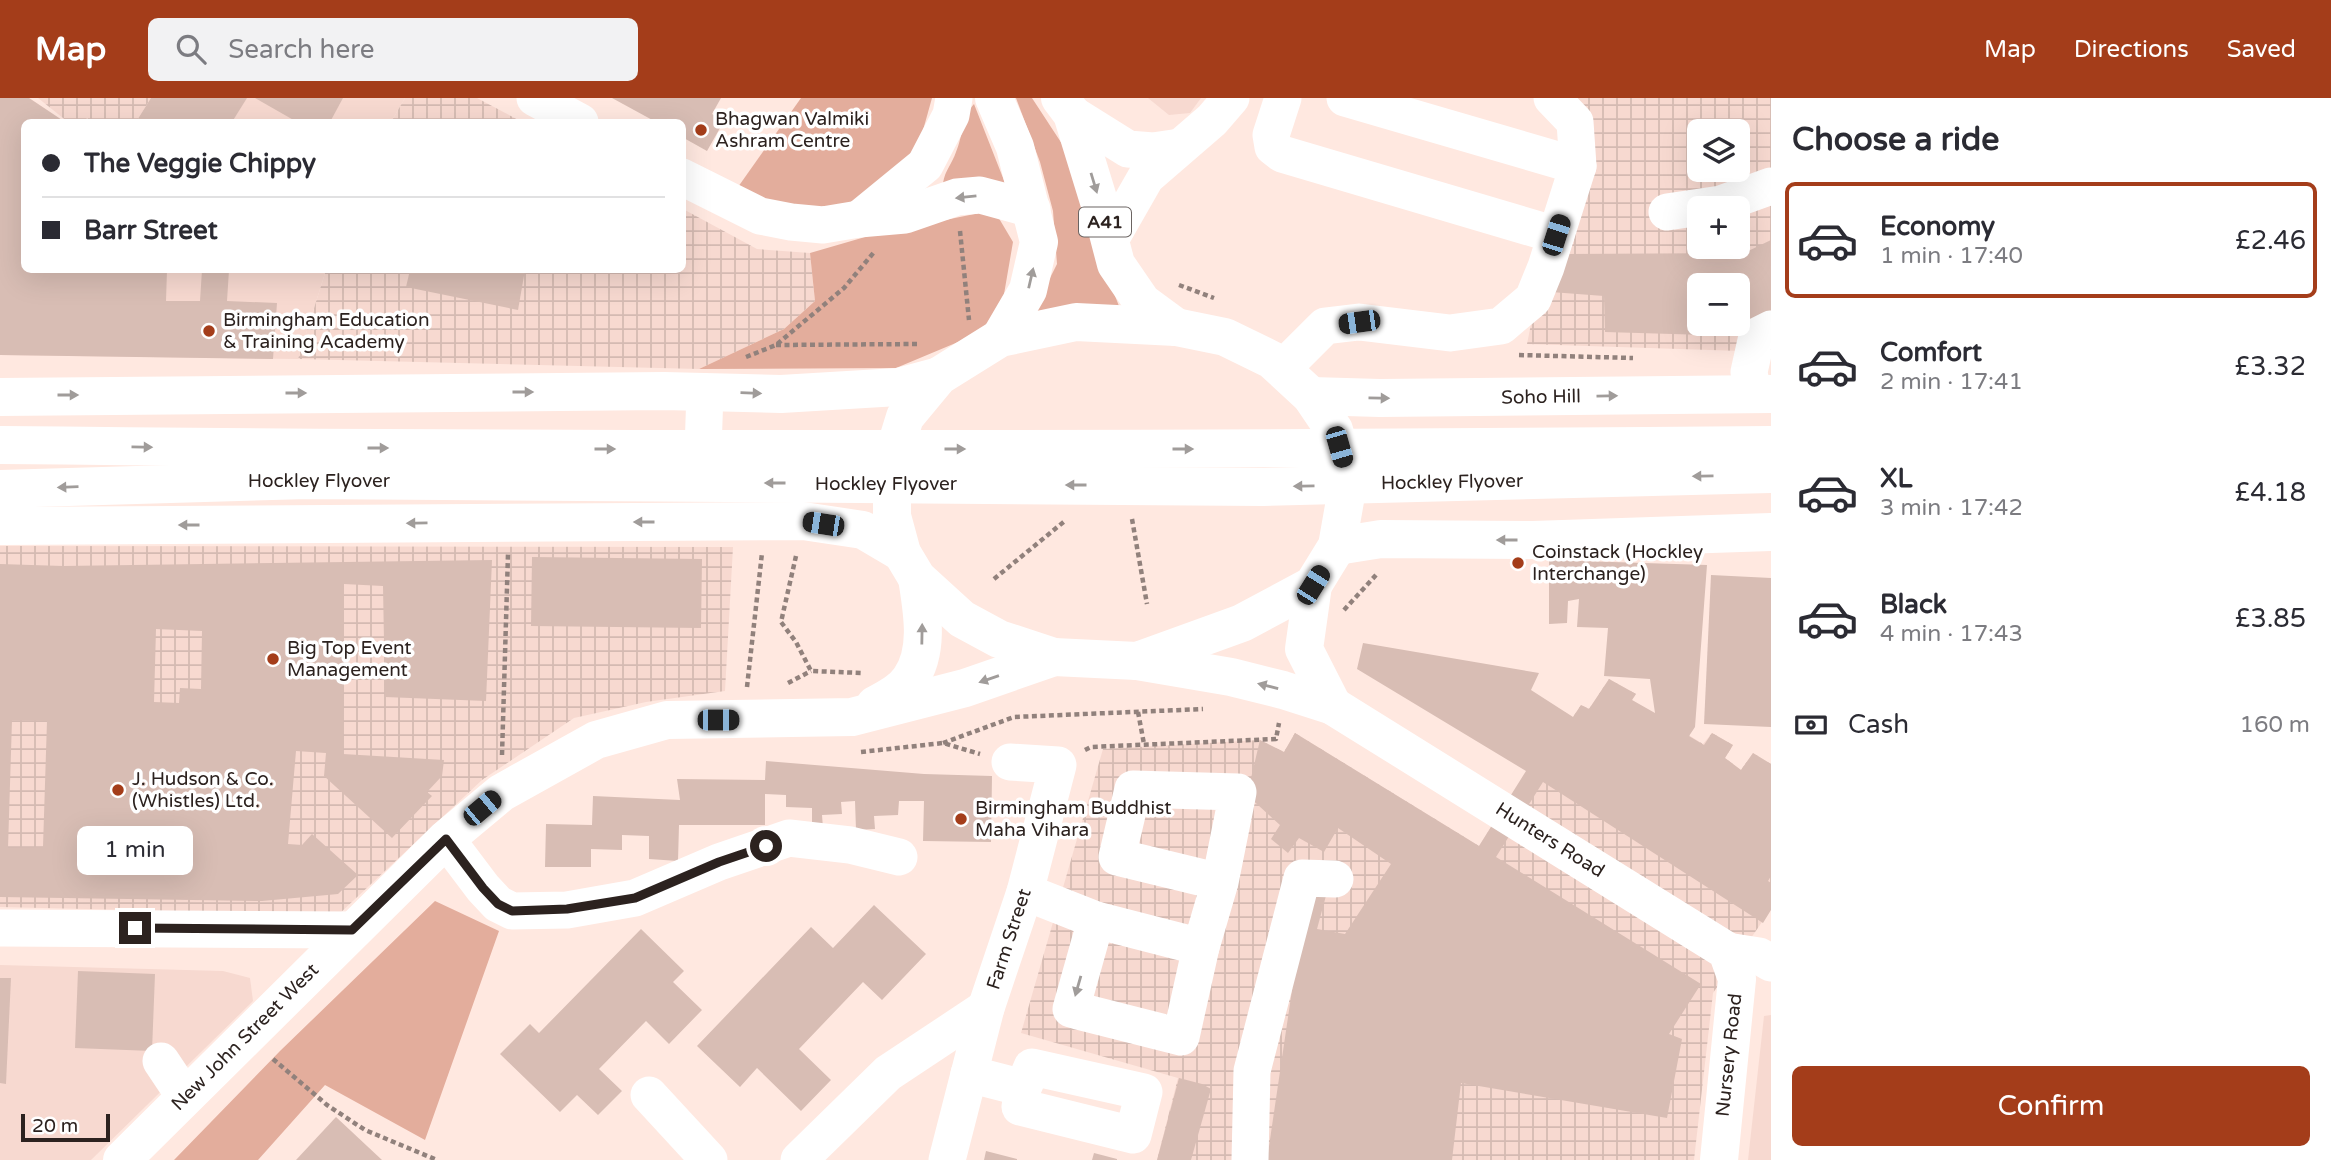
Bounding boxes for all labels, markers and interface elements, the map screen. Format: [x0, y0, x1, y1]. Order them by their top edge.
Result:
search box [148, 18, 638, 81]
text: Map [35, 30, 106, 69]
icon: search [172, 30, 210, 68]
text: Search here [228, 34, 374, 65]
text: Map [1984, 35, 2036, 64]
text: Directions [2074, 35, 2189, 64]
text: Saved [2227, 35, 2296, 64]
place label: Bhagwan Valmiki Ashram Centre [715, 108, 869, 152]
map controls [1687, 119, 1750, 336]
button: layers [1687, 119, 1750, 182]
text: Choose a ride [1792, 121, 1999, 159]
marker: Bhagwan Valmiki Ashram Centre [693, 122, 709, 138]
text: The Veggie Chippy [84, 148, 316, 179]
one-way arrow [1089, 173, 1099, 194]
one-way arrow [954, 191, 976, 202]
button: + [1687, 196, 1750, 259]
road number: A41 [1079, 208, 1131, 237]
icon: car [1796, 209, 1859, 272]
text: Economy [1880, 211, 1995, 242]
car [1540, 212, 1573, 258]
text: Barr Street [84, 215, 218, 246]
text: £2.46 [2235, 225, 2306, 256]
text: 1 min · 17:40 [1880, 242, 2023, 270]
one-way arrow [1026, 267, 1037, 289]
button: − [1687, 273, 1750, 336]
place label: Birmingham Education & Training Academy [223, 309, 430, 353]
car [1337, 309, 1382, 335]
marker: Birmingham Education & Training Academy [201, 323, 217, 339]
icon: car [1796, 335, 1859, 398]
text: Comfort [1880, 337, 1982, 368]
text: £3.32 [2235, 351, 2306, 382]
text: 2 min · 17:41 [1880, 368, 2023, 396]
street label: Soho Hill [1501, 385, 1581, 409]
one-way arrow [512, 386, 534, 397]
one-way arrow [285, 387, 307, 399]
one-way arrow [740, 388, 762, 399]
one-way arrow [57, 389, 79, 401]
one-way arrow [1596, 390, 1618, 402]
one-way arrow [1369, 392, 1391, 404]
car [1324, 424, 1355, 470]
one-way arrow [131, 441, 153, 452]
one-way arrow [367, 442, 389, 454]
one-way arrow [595, 443, 617, 455]
one-way arrow [945, 443, 967, 455]
one-way arrow [1172, 443, 1194, 455]
icon: car [1796, 461, 1859, 524]
text: XL [1880, 463, 1912, 494]
street label: Hockley Flyover [248, 470, 391, 492]
street label: Hockley Flyover [1381, 470, 1524, 494]
one-way arrow [1692, 470, 1714, 482]
street label: Hockley Flyover [815, 473, 958, 495]
one-way arrow [764, 477, 786, 489]
text: £4.18 [2235, 477, 2306, 508]
one-way arrow [1065, 479, 1087, 491]
one-way arrow [1293, 480, 1315, 491]
one-way arrow [57, 481, 79, 492]
text: 3 min · 17:42 [1880, 494, 2023, 522]
car [801, 510, 846, 538]
one-way arrow [633, 516, 655, 528]
one-way arrow [406, 517, 428, 529]
one-way arrow [178, 519, 200, 531]
one-way arrow [1496, 534, 1518, 546]
place label: Coinstack (Hockley Interchange) [1532, 541, 1703, 585]
marker: Coinstack (Hockley Interchange) [1510, 555, 1526, 571]
car [1293, 562, 1334, 608]
icon: car [1796, 587, 1859, 650]
text: Black [1880, 589, 1947, 620]
text: £3.85 [2235, 603, 2306, 634]
text: 4 min · 17:43 [1880, 620, 2023, 648]
one-way arrow [916, 623, 928, 645]
place label: Big Top Event Management [287, 637, 412, 681]
marker: Big Top Event Management [265, 651, 281, 667]
one-way arrow [978, 674, 999, 685]
one-way arrow [1257, 680, 1279, 691]
icon: cash [1792, 706, 1830, 744]
text: Cash [1848, 709, 1909, 740]
car [698, 710, 740, 731]
text: 160 m [2240, 711, 2310, 739]
place label: J. Hudson & Co. (Whistles) Ltd. [132, 768, 274, 812]
marker: J. Hudson & Co. (Whistles) Ltd. [110, 782, 126, 798]
car [460, 786, 505, 830]
place label: Birmingham Buddhist Maha Vihara [975, 797, 1172, 841]
street label: Hunters Road [1492, 798, 1608, 882]
marker: Birmingham Buddhist Maha Vihara [953, 811, 969, 827]
callout: 1 min [77, 826, 193, 876]
route start [750, 830, 782, 862]
text: 1 min [104, 836, 166, 864]
street label: Farm Street [982, 886, 1036, 992]
route end [119, 912, 151, 944]
street label: New John Street West [167, 959, 323, 1115]
one-way arrow [1072, 975, 1083, 997]
street label: Nursery Road [1712, 992, 1746, 1118]
button: Confirm [1792, 1066, 2310, 1146]
scale bar [21, 1111, 110, 1143]
text: 20 m [32, 1115, 78, 1137]

